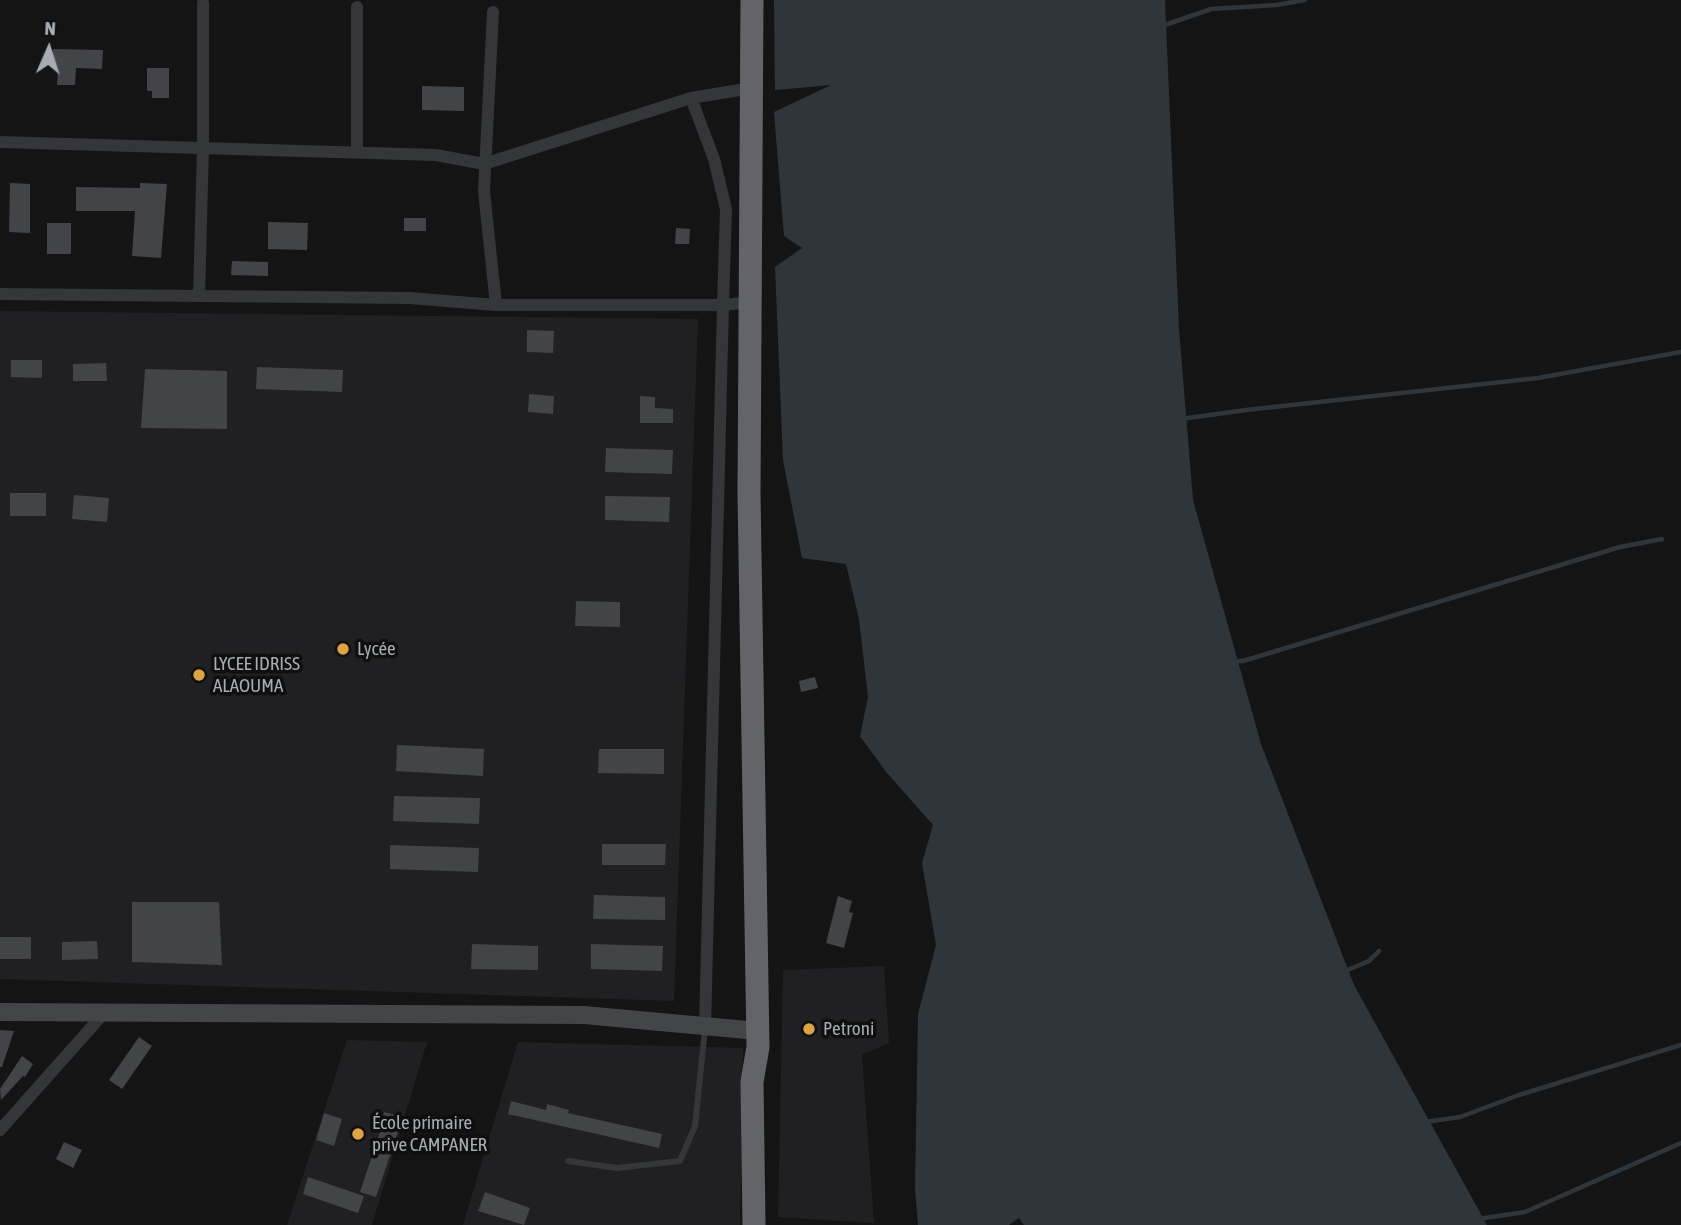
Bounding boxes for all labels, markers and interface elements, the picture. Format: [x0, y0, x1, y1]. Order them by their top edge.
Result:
north arrow [14, 14, 84, 84]
text: N [44, 17, 56, 39]
place label: Lycée [357, 638, 396, 660]
marker: Lycée [335, 641, 351, 657]
place label: LYCEE IDRISS ALAOUMA [213, 653, 300, 697]
marker: LYCEE IDRISS ALAOUMA [191, 667, 207, 683]
place label: Petroni [823, 1018, 874, 1040]
marker: Petroni [801, 1021, 817, 1037]
place label: École primaire prive CAMPANER [372, 1112, 487, 1156]
marker: École primaire prive CAMPANER [350, 1126, 366, 1142]

